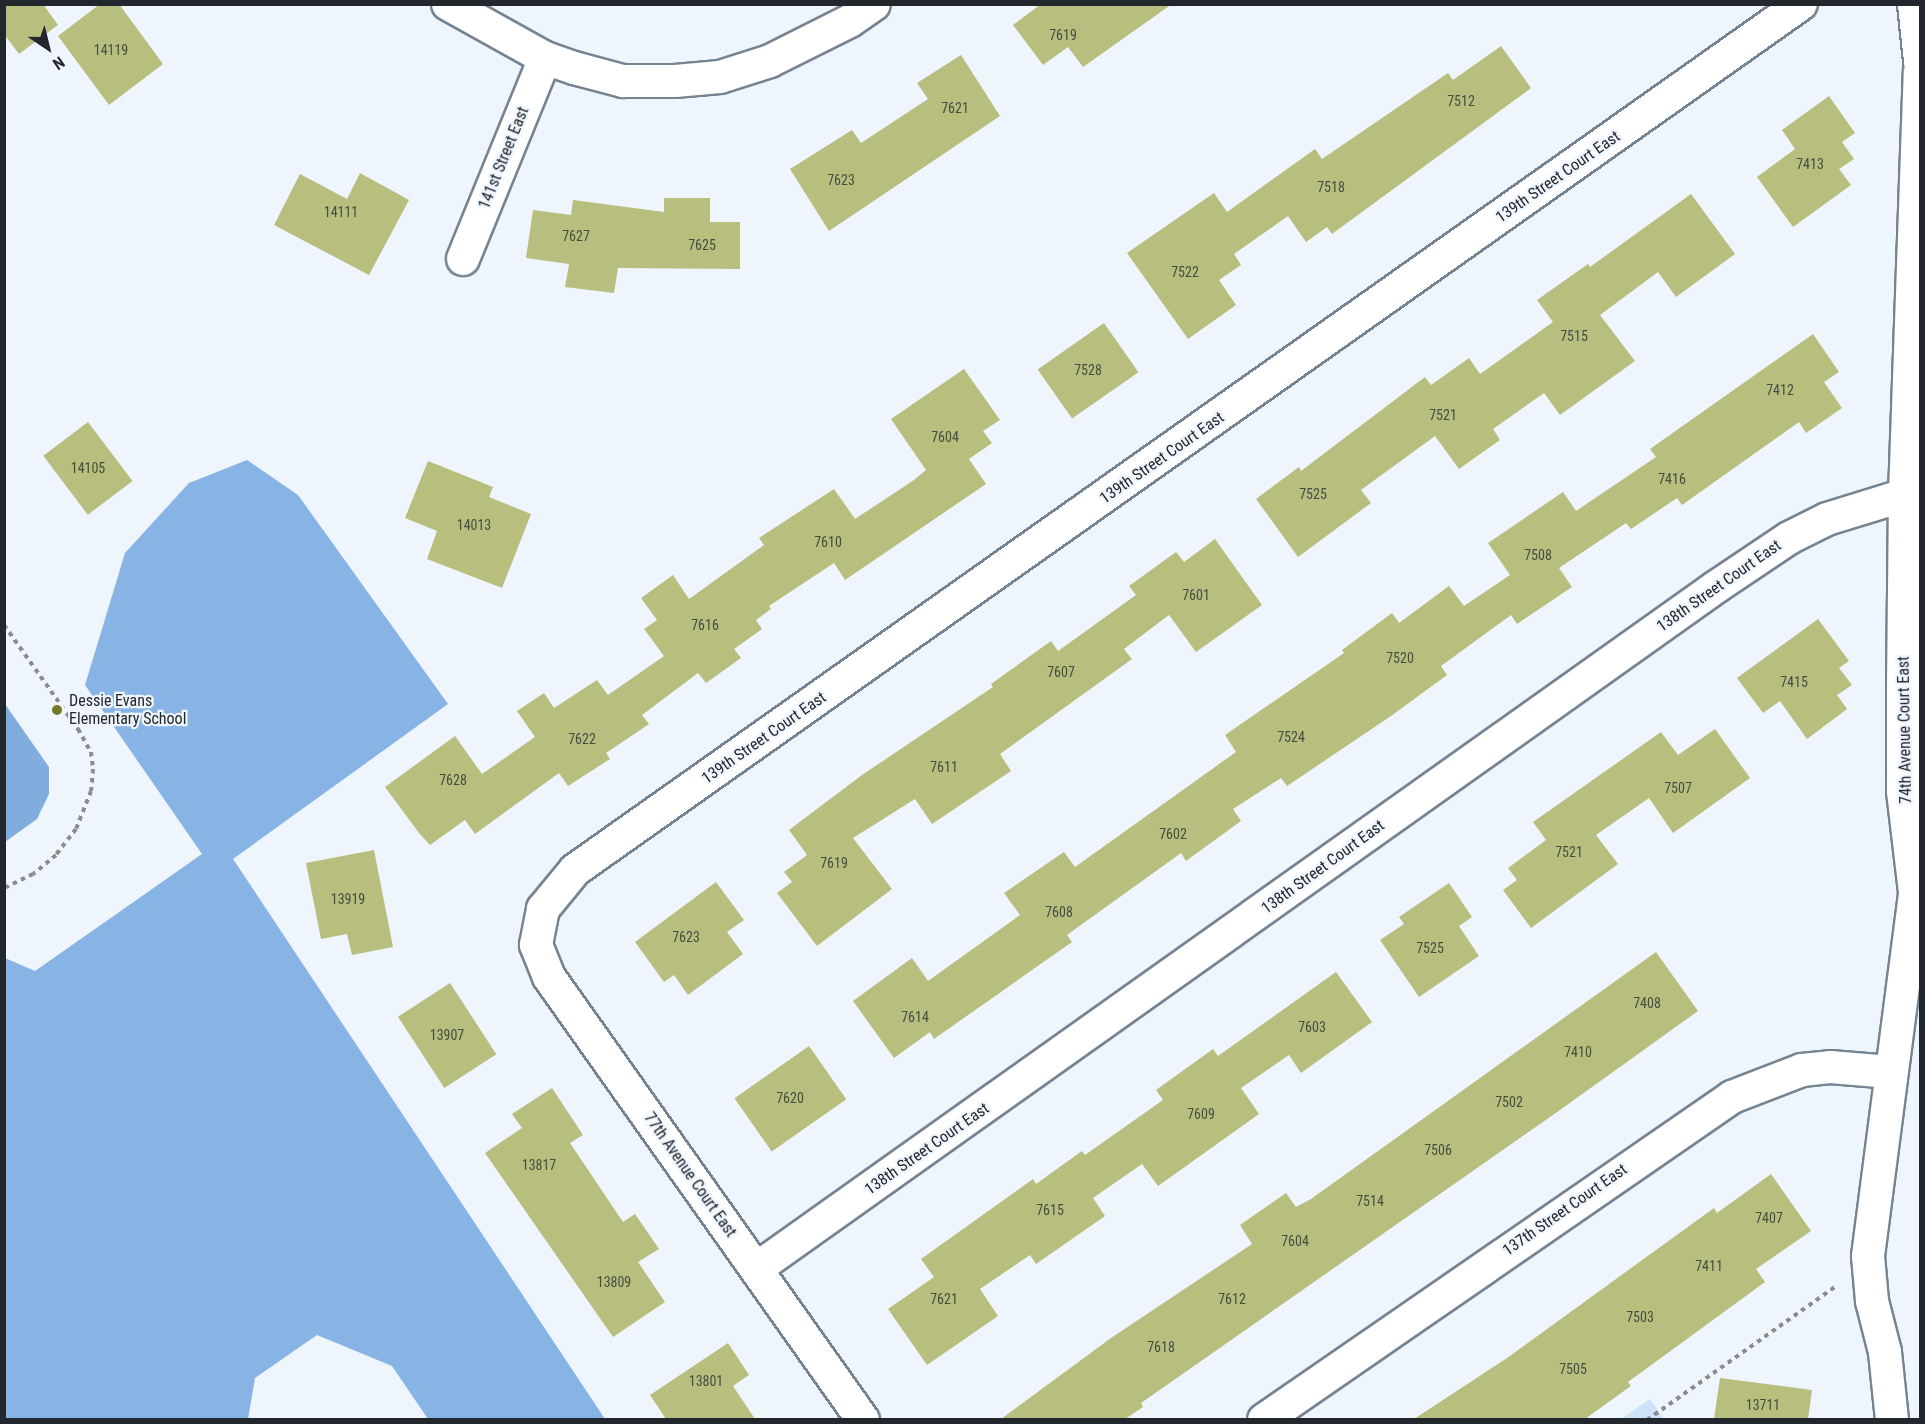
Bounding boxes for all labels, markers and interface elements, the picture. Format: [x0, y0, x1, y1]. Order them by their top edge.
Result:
north arrow [18, 18, 78, 78]
house number: 7619 [1049, 27, 1077, 43]
house number: 14119 [94, 42, 128, 58]
text: N [49, 53, 68, 74]
house number: 7512 [1447, 93, 1475, 109]
house number: 7621 [941, 100, 969, 116]
street label: 141st Street East [475, 104, 533, 212]
street label: 139th Street Court East [1492, 127, 1624, 227]
house number: 7413 [1796, 156, 1824, 172]
house number: 7623 [827, 172, 855, 188]
house number: 7518 [1317, 179, 1345, 195]
house number: 14111 [324, 204, 358, 220]
house number: 7627 [562, 228, 590, 244]
house number: 7625 [688, 237, 716, 253]
house number: 7522 [1171, 264, 1199, 280]
house number: 7515 [1560, 328, 1588, 344]
house number: 7528 [1074, 362, 1102, 378]
house number: 7412 [1766, 382, 1794, 398]
house number: 7521 [1429, 407, 1457, 423]
street label: 139th Street Court East [1096, 408, 1228, 508]
house number: 7604 [931, 429, 959, 445]
house number: 14105 [71, 460, 105, 476]
house number: 7416 [1658, 471, 1686, 487]
house number: 7525 [1299, 486, 1327, 502]
house number: 14013 [457, 517, 491, 533]
house number: 7610 [814, 534, 842, 550]
street label: 138th Street Court East [1653, 536, 1785, 636]
house number: 7508 [1524, 547, 1552, 563]
house number: 7601 [1182, 587, 1210, 603]
house number: 7616 [691, 617, 719, 633]
house number: 7520 [1386, 650, 1414, 666]
street label: 74th Avenue Court East [1894, 656, 1916, 804]
house number: 7607 [1047, 664, 1075, 680]
house number: 7415 [1780, 674, 1808, 690]
street label: 139th Street Court East [698, 688, 830, 788]
place label: Dessie Evans Elementary School [69, 691, 186, 729]
marker: Dessie Evans Elementary School [50, 703, 64, 717]
house number: 7524 [1277, 729, 1305, 745]
house number: 7622 [568, 731, 596, 747]
house number: 7611 [930, 759, 958, 775]
house number: 7628 [439, 772, 467, 788]
house number: 7507 [1664, 780, 1692, 796]
street label: 138th Street Court East [1258, 816, 1388, 918]
house number: 7602 [1159, 826, 1187, 842]
house number: 7521 [1555, 844, 1583, 860]
house number: 7619 [820, 855, 848, 871]
house number: 13919 [331, 891, 365, 907]
house number: 7608 [1045, 904, 1073, 920]
house number: 7623 [672, 929, 700, 945]
house number: 7525 [1416, 940, 1444, 956]
house number: 7408 [1633, 995, 1661, 1011]
house number: 7614 [901, 1009, 929, 1025]
house number: 7603 [1298, 1019, 1326, 1035]
house number: 13907 [430, 1027, 464, 1043]
house number: 7410 [1564, 1044, 1592, 1060]
house number: 7620 [776, 1090, 804, 1106]
house number: 7502 [1495, 1094, 1523, 1110]
street label: 138th Street Court East [861, 1099, 993, 1199]
house number: 7609 [1187, 1106, 1215, 1122]
street label: 77th Avenue Court East [640, 1109, 740, 1241]
house number: 7506 [1424, 1142, 1452, 1158]
house number: 13817 [522, 1157, 556, 1173]
street label: 137th Street Court East [1499, 1160, 1631, 1260]
house number: 7514 [1356, 1193, 1384, 1209]
house number: 7615 [1036, 1202, 1064, 1218]
house number: 7407 [1755, 1210, 1783, 1226]
house number: 7604 [1281, 1233, 1309, 1249]
house number: 7411 [1695, 1258, 1723, 1274]
house number: 13809 [597, 1274, 631, 1290]
house number: 7621 [930, 1291, 958, 1307]
house number: 7612 [1218, 1291, 1246, 1307]
house number: 7503 [1626, 1309, 1654, 1325]
house number: 7618 [1147, 1339, 1175, 1355]
house number: 7505 [1559, 1361, 1587, 1377]
house number: 13801 [689, 1373, 723, 1389]
house number: 13711 [1746, 1397, 1780, 1413]

